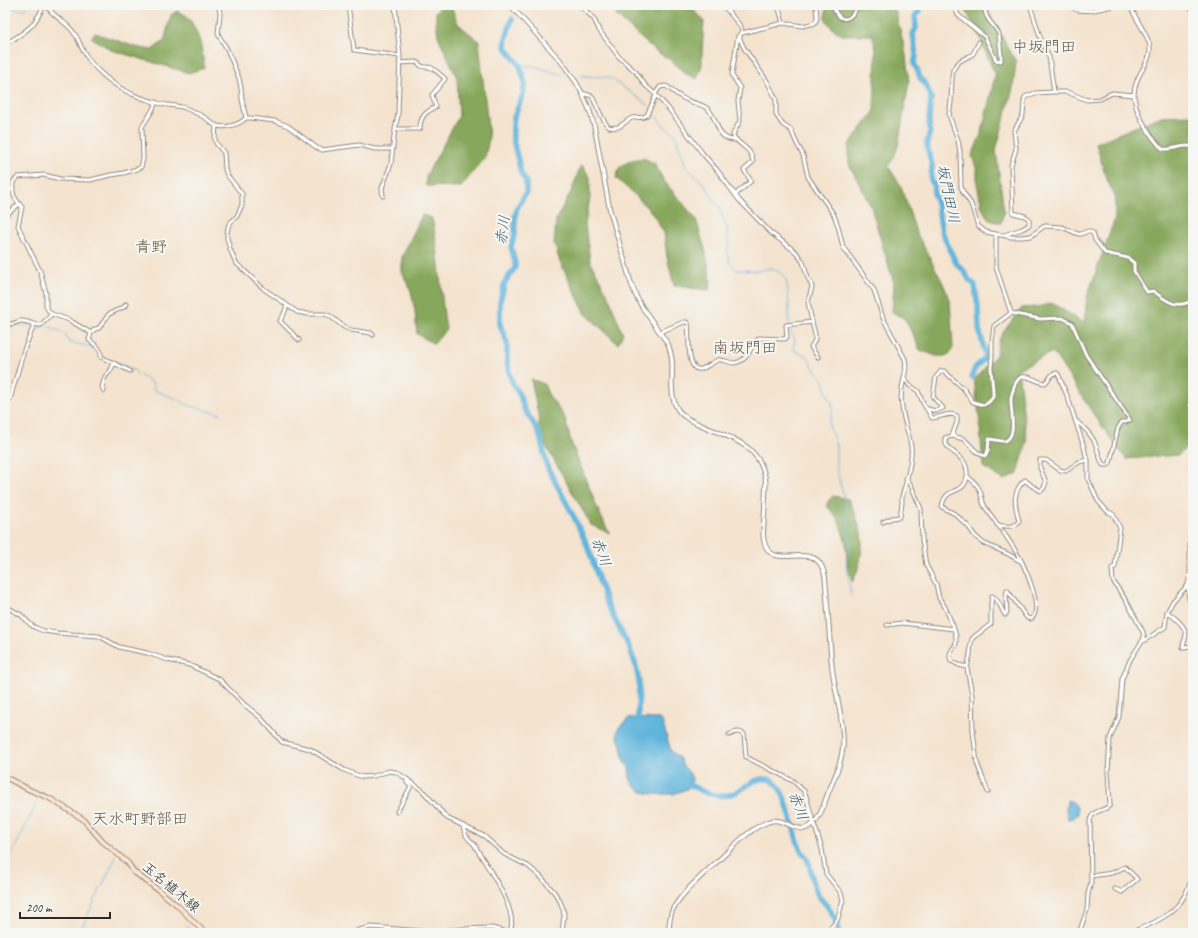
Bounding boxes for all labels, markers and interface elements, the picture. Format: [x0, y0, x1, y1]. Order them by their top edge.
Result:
district label: 中坂門田 [1012, 37, 1076, 57]
water label: 坂門田川 [932, 163, 964, 225]
water label: 赤川 [492, 214, 514, 246]
district label: 青野 [135, 237, 167, 257]
district label: 南坂門田 [713, 338, 777, 358]
water label: 赤川 [587, 535, 615, 569]
water label: 赤川 [784, 789, 812, 823]
district label: 天水町野部田 [92, 809, 188, 829]
street label: 玉名植木線 [139, 858, 203, 916]
scale bar [20, 894, 110, 920]
text: 200 m [26, 900, 53, 916]

